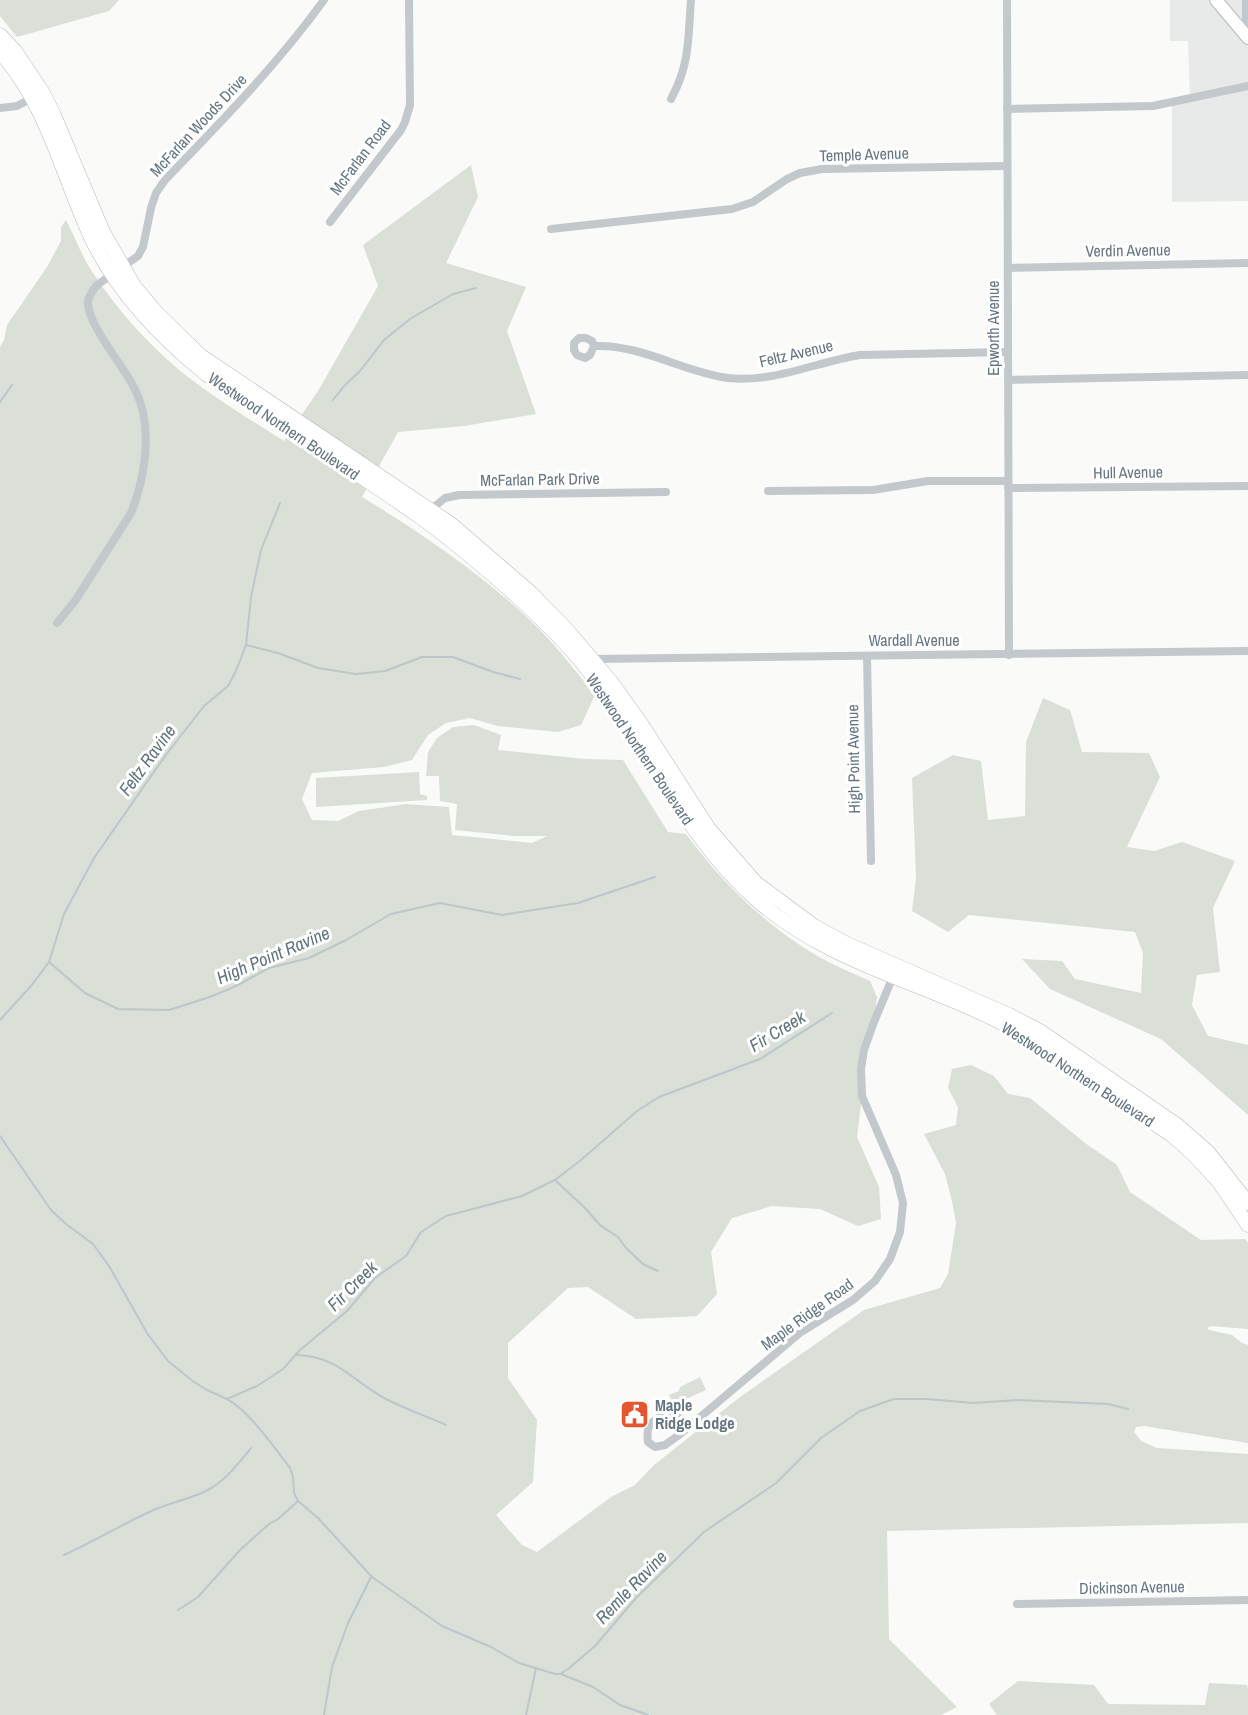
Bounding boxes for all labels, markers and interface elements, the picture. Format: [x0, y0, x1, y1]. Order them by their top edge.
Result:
street label: McFarlan Woods Drive [145, 69, 251, 181]
street label: McFarlan Road [324, 115, 396, 199]
street label: Temple Avenue [819, 141, 909, 167]
street label: Verdin Avenue [1085, 238, 1171, 262]
street label: Epworth Avenue [982, 280, 1004, 376]
street label: Feltz Avenue [757, 334, 835, 372]
street label: Westwood Northern Boulevard [204, 367, 364, 485]
street label: Hull Avenue [1093, 460, 1163, 484]
street label: McFarlan Park Drive [480, 467, 600, 491]
street label: Wardall Avenue [868, 629, 960, 651]
street label: Westwood Northern Boulevard [581, 669, 699, 829]
street label: High Point Avenue [841, 704, 865, 814]
water label: Feltz Ravine [113, 719, 181, 801]
water label: High Point Ravine [213, 920, 333, 990]
water label: Fir Creek [744, 1004, 810, 1058]
street label: Westwood Northern Boulevard [997, 1016, 1159, 1132]
water label: Fir Creek [321, 1255, 383, 1317]
street label: Maple Ridge Road [756, 1273, 858, 1355]
place label: Maple Ridge Lodge [655, 1394, 734, 1434]
public building icon: Maple Ridge Lodge [618, 1398, 650, 1430]
water label: Remle Ravine [590, 1545, 672, 1629]
street label: Dickinson Avenue [1079, 1575, 1185, 1599]

